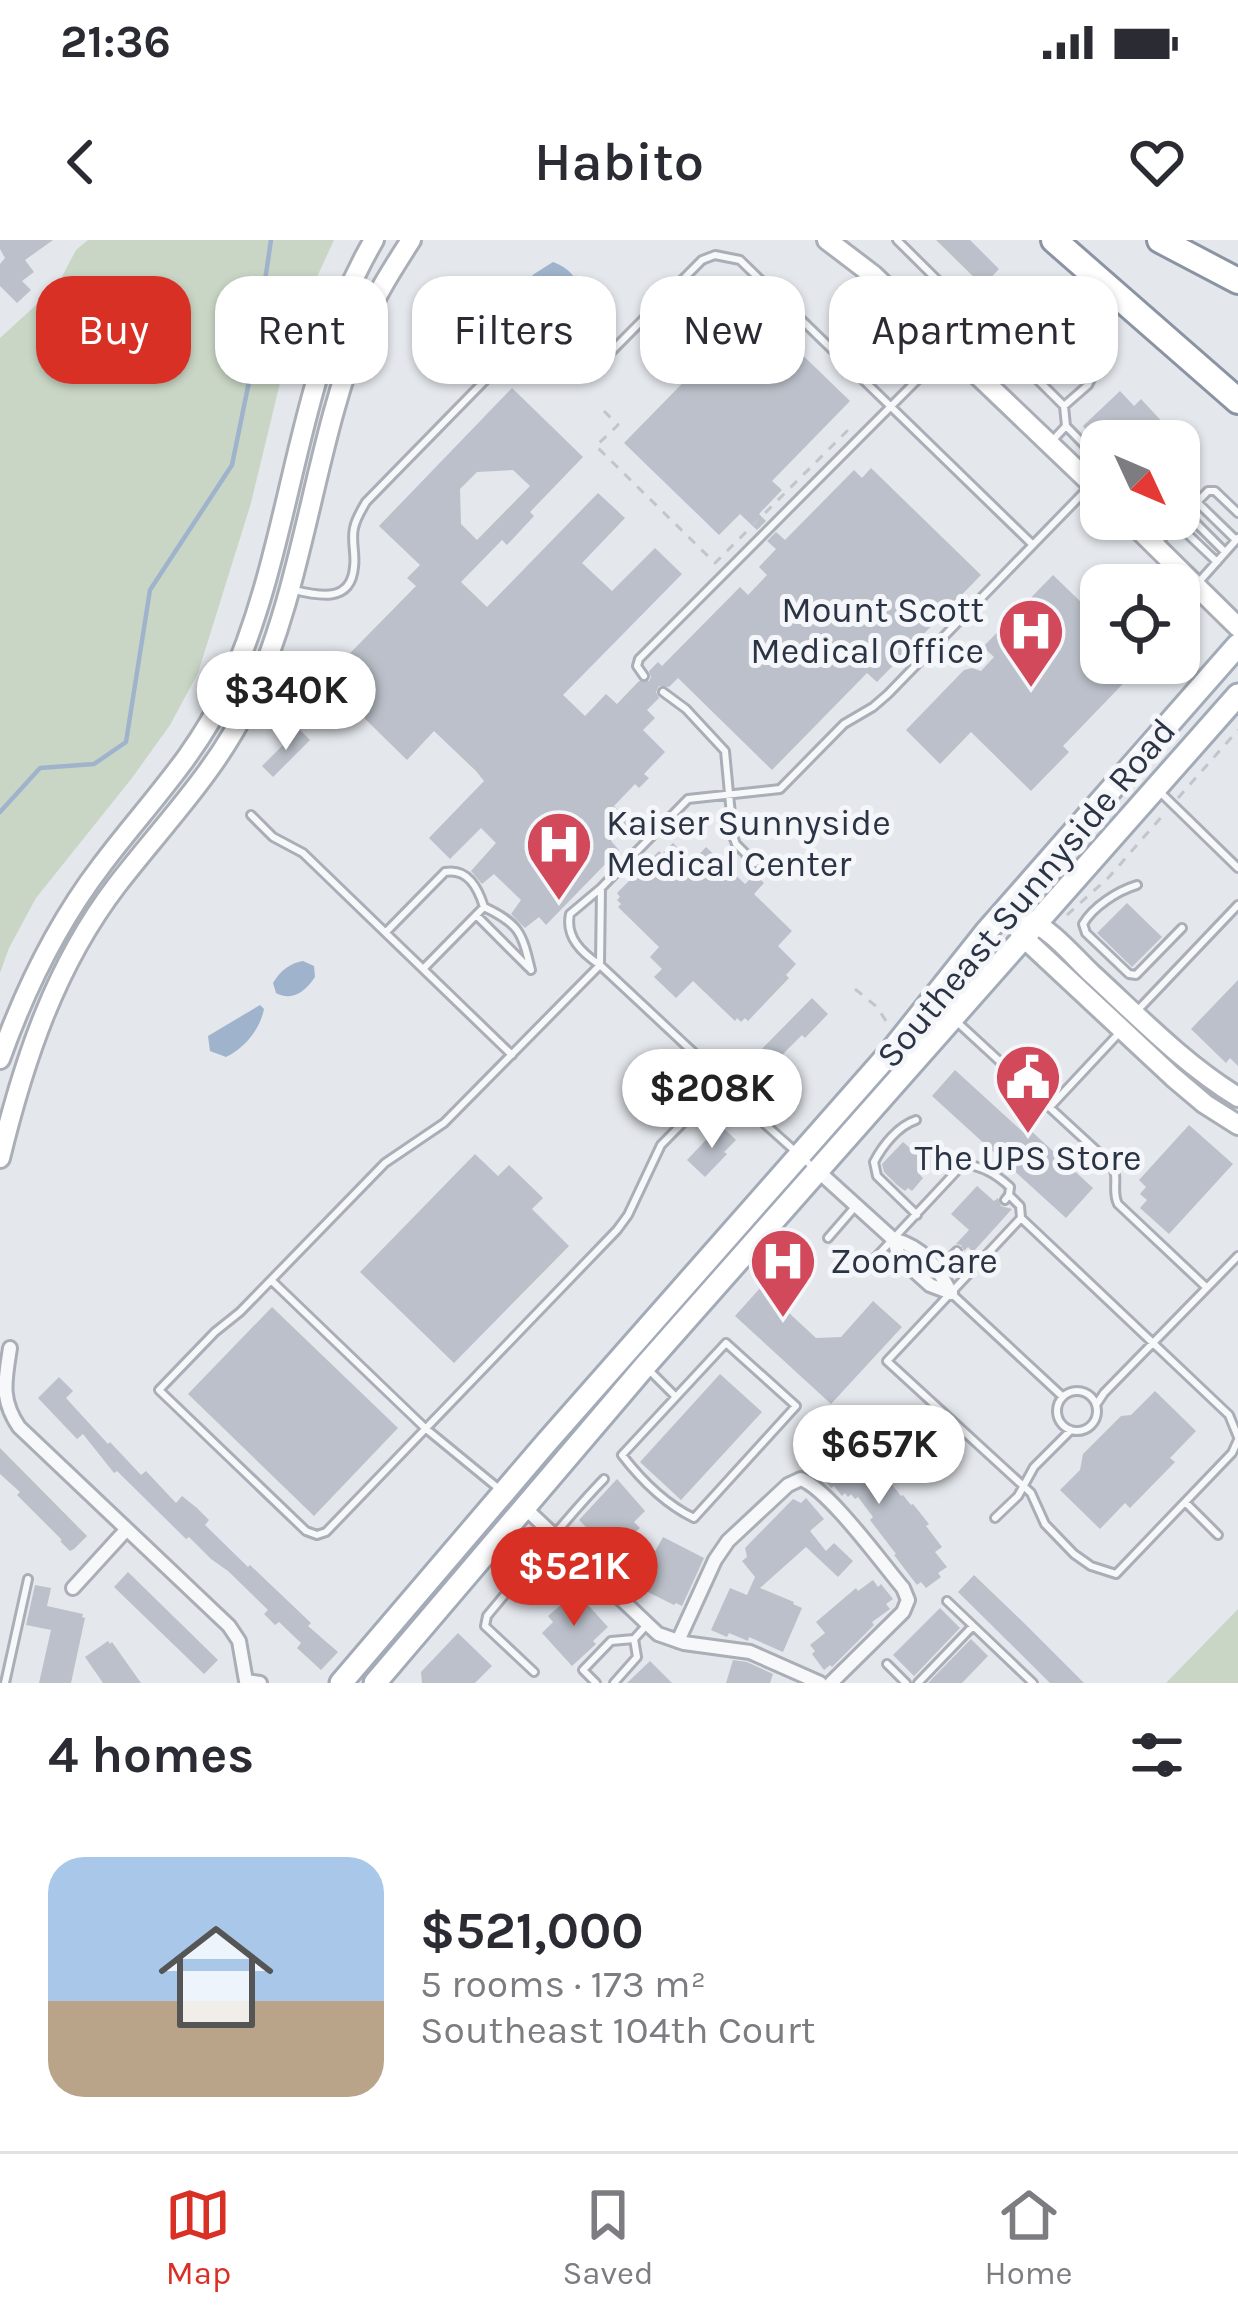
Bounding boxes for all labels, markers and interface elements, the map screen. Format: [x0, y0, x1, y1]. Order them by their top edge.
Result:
text: 21:36 [60, 16, 171, 68]
icon: back [48, 129, 114, 195]
icon: heart [1124, 129, 1190, 195]
text: Habito [534, 130, 704, 194]
chip: Buy [36, 276, 191, 384]
chip: Rent [215, 276, 388, 384]
chip: Filters [412, 276, 616, 384]
chip: New [640, 276, 805, 384]
chip: Apartment [829, 276, 1118, 384]
north arrow [1080, 420, 1200, 540]
map controls [1080, 420, 1200, 684]
button: locate [1080, 564, 1200, 684]
place label: Mount Scott Medical Office [750, 589, 984, 672]
hospital icon: Mount Scott Medical Office [996, 596, 1066, 690]
pin: $340K [202, 651, 370, 753]
text: $340K [224, 667, 348, 713]
street label: Southeast Sunnyside Road [868, 710, 1184, 1076]
place label: Kaiser Sunnyside Medical Center [606, 802, 891, 885]
hospital icon: Kaiser Sunnyside Medical Center [524, 809, 594, 903]
public building icon: The UPS Store [993, 1042, 1063, 1136]
pin: $208K [628, 1049, 796, 1151]
text: $208K [649, 1065, 775, 1111]
place label: The UPS Store [915, 1137, 1142, 1179]
hospital icon: ZoomCare [748, 1226, 818, 1320]
place label: ZoomCare [830, 1240, 998, 1282]
pin: $657K [795, 1405, 963, 1507]
text: $657K [820, 1421, 938, 1467]
pin: $521K [490, 1527, 658, 1629]
text: $521K [518, 1543, 630, 1589]
icon: filters [1124, 1722, 1190, 1788]
text: 4 homes [48, 1725, 254, 1785]
text: $521,000 [420, 1901, 644, 1961]
icon: home [144, 1905, 288, 2049]
text: 5 rooms · 173 m² [420, 1961, 706, 2007]
text: Southeast 104th Court [420, 2007, 816, 2053]
tab: Map [165, 2182, 231, 2292]
tab: Saved [562, 2182, 654, 2292]
tab: Home [985, 2182, 1073, 2292]

